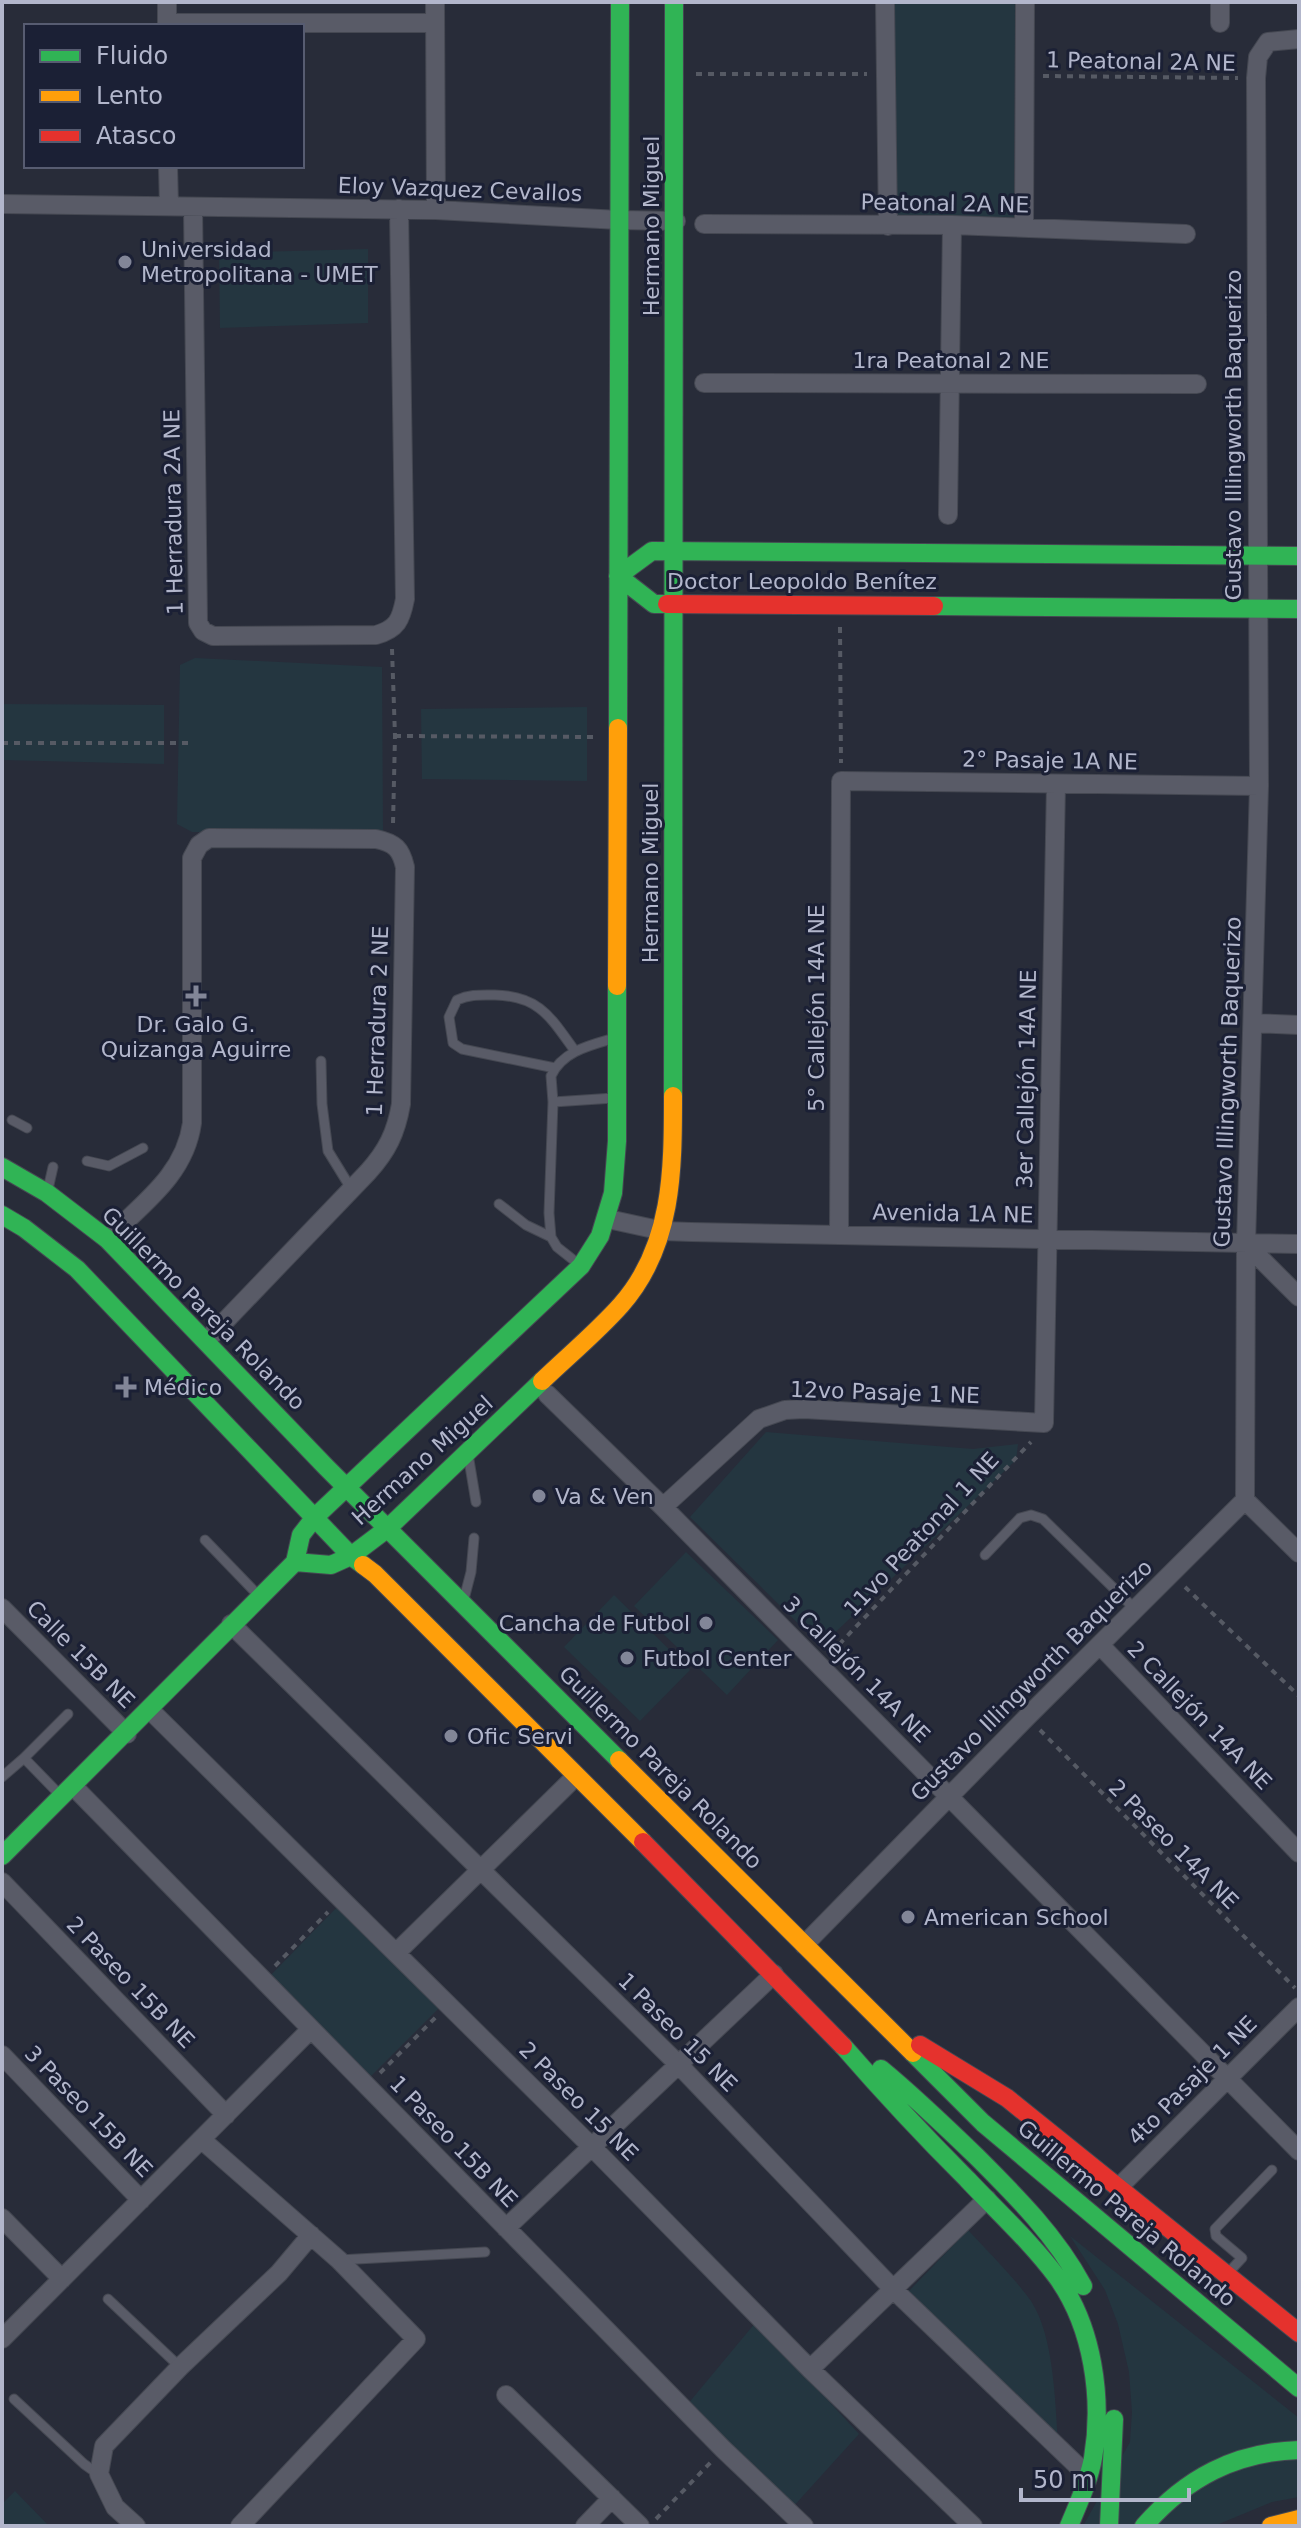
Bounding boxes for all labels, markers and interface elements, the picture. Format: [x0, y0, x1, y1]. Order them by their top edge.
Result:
legend [24, 24, 304, 168]
text: Fluido [96, 42, 168, 70]
street label: 1 Peatonal 2A NE [1046, 47, 1236, 76]
text: Lento [96, 82, 163, 110]
text: Atasco [96, 122, 177, 150]
street label: Hermano Miguel [639, 136, 664, 316]
street label: Eloy Vazquez Cevallos [337, 173, 583, 206]
street label: Peatonal 2A NE [861, 190, 1029, 217]
place label: Universidad Metropolitana - UMET [141, 237, 378, 287]
marker: Universidad Metropolitana - UMET [116, 253, 134, 271]
street label: Gustavo Illingworth Baquerizo [1221, 269, 1246, 601]
street label: 1ra Peatonal 2 NE [853, 348, 1049, 373]
street label: 1 Herradura 2A NE [159, 409, 188, 615]
street label: Doctor Leopoldo Benítez [667, 569, 937, 594]
street label: 2° Pasaje 1A NE [962, 746, 1138, 775]
street label: Hermano Miguel [638, 783, 663, 963]
street label: 5° Callejón 14A NE [804, 904, 829, 1112]
street label: Gustavo Illingworth Baquerizo [1209, 916, 1246, 1248]
street label: 1 Herradura 2 NE [362, 925, 393, 1117]
street label: 3er Callejón 14A NE [1012, 969, 1041, 1189]
marker: Dr. Galo G. Quizanga Aguirre [185, 985, 207, 1007]
place label: Dr. Galo G. Quizanga Aguirre [101, 1012, 291, 1062]
street label: Avenida 1A NE [872, 1200, 1034, 1227]
street label: Guillermo Pareja Rolando [97, 1202, 310, 1415]
place label: Médico [144, 1375, 222, 1400]
marker: Médico [115, 1376, 137, 1398]
street label: 12vo Pasaje 1 NE [790, 1377, 980, 1408]
street label: Hermano Miguel [347, 1391, 498, 1530]
street label: 11vo Peatonal 1 NE [839, 1447, 1004, 1621]
place label: Va & Ven [555, 1484, 654, 1509]
marker: Va & Ven [530, 1487, 548, 1505]
street label: Gustavo Illingworth Baquerizo [905, 1554, 1157, 1806]
street label: 3 Callejón 14A NE [778, 1591, 935, 1748]
street label: Calle 15B NE [22, 1595, 140, 1713]
place label: Cancha de Futbol [499, 1611, 690, 1636]
marker: Cancha de Futbol [697, 1614, 715, 1632]
street label: 2 Callejón 14A NE [1122, 1636, 1277, 1795]
place label: Futbol Center [643, 1646, 793, 1671]
marker: Futbol Center [618, 1649, 636, 1667]
street label: Guillermo Pareja Rolando [554, 1661, 767, 1874]
place label: Ofic Servi [467, 1724, 573, 1749]
marker: Ofic Servi [442, 1727, 460, 1745]
street label: 2 Paseo 14A NE [1104, 1774, 1244, 1914]
place label: American School [924, 1905, 1109, 1930]
marker: American School [899, 1908, 917, 1926]
street label: 2 Paseo 15B NE [62, 1912, 200, 2053]
street label: 1 Paseo 15 NE [613, 1968, 742, 2097]
street label: 4to Pasaje 1 NE [1123, 2011, 1262, 2150]
street label: 2 Paseo 15 NE [514, 2037, 643, 2166]
street label: 3 Paseo 15B NE [20, 2041, 158, 2182]
street label: 1 Paseo 15B NE [385, 2071, 523, 2212]
street label: Guillermo Pareja Rolando [1013, 2115, 1241, 2312]
scale bar [1021, 2452, 1189, 2502]
text: 50 m [1033, 2466, 1095, 2494]

